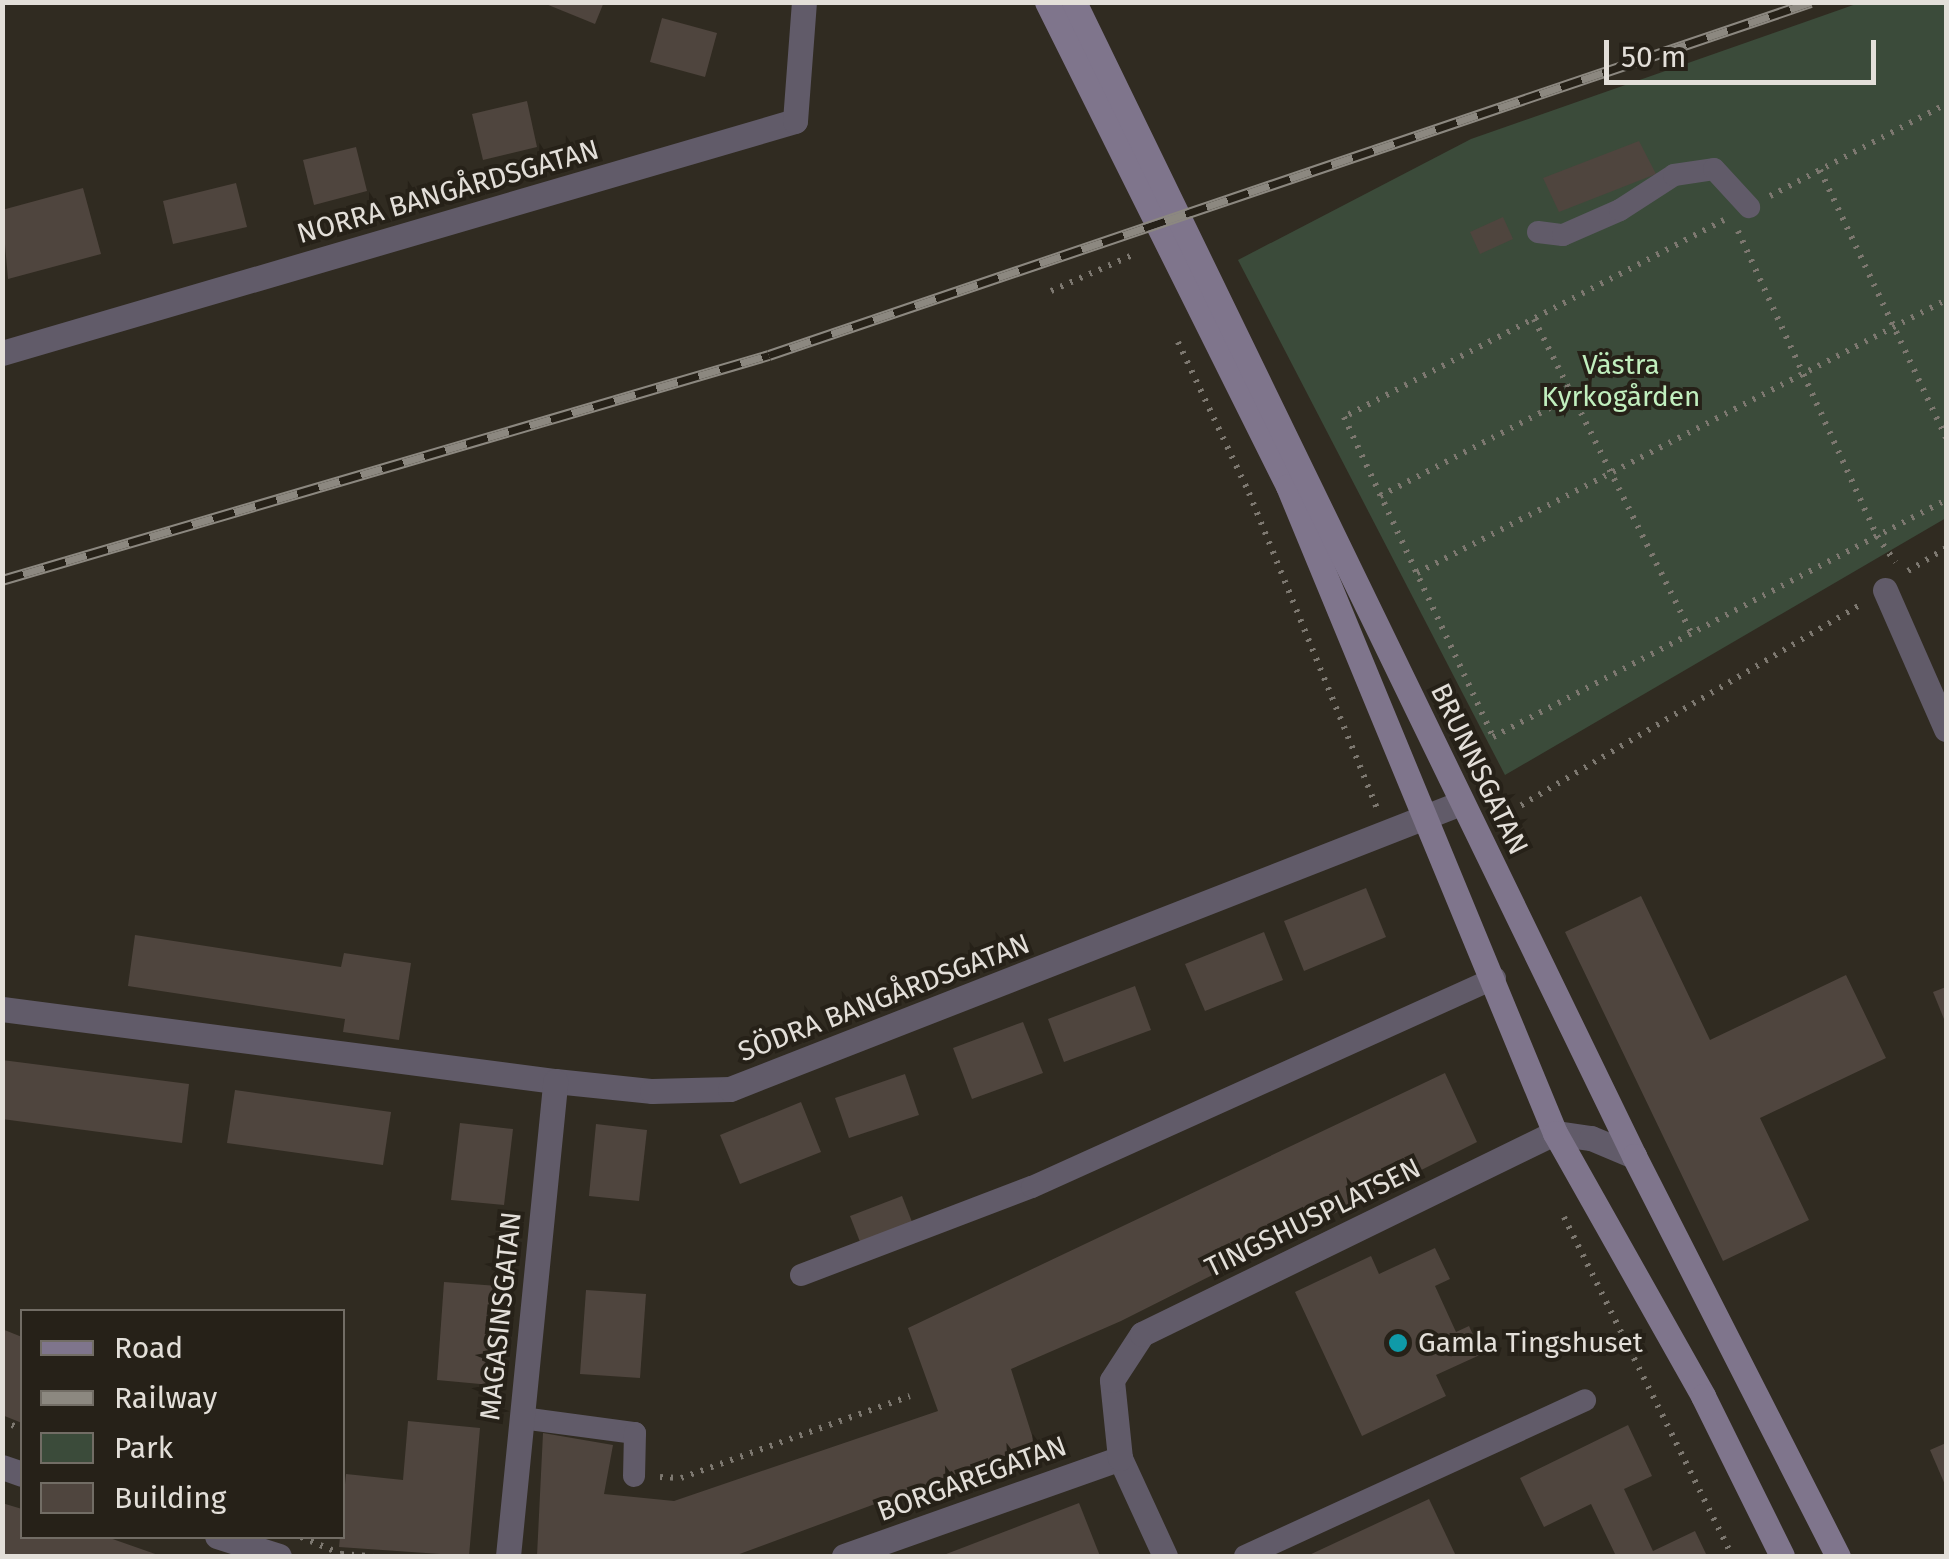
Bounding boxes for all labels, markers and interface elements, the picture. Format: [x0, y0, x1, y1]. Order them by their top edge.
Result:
scale bar [1609, 20, 1882, 82]
text: 50 m [1621, 39, 1686, 75]
street label: NORRA BANGÅRDSGATAN [293, 133, 603, 251]
park label: Västra Kyrkogården [1542, 348, 1700, 414]
street label: BRUNNSGATAN [1423, 678, 1535, 860]
street label: SÖDRA BANGÅRDSGATAN [733, 927, 1035, 1069]
street label: TINGSHUSPLATSEN [1200, 1151, 1426, 1285]
street label: MAGASINSGATAN [473, 1210, 529, 1422]
legend [20, 1309, 345, 1539]
place label: Gamla Tingshuset [1418, 1326, 1643, 1360]
text: Road [114, 1330, 183, 1366]
marker: Gamla Tingshuset [1387, 1332, 1409, 1354]
text: Railway [114, 1380, 217, 1416]
street label: BORGAREGATAN [873, 1429, 1071, 1529]
text: Park [114, 1430, 173, 1466]
text: Building [114, 1480, 226, 1516]

